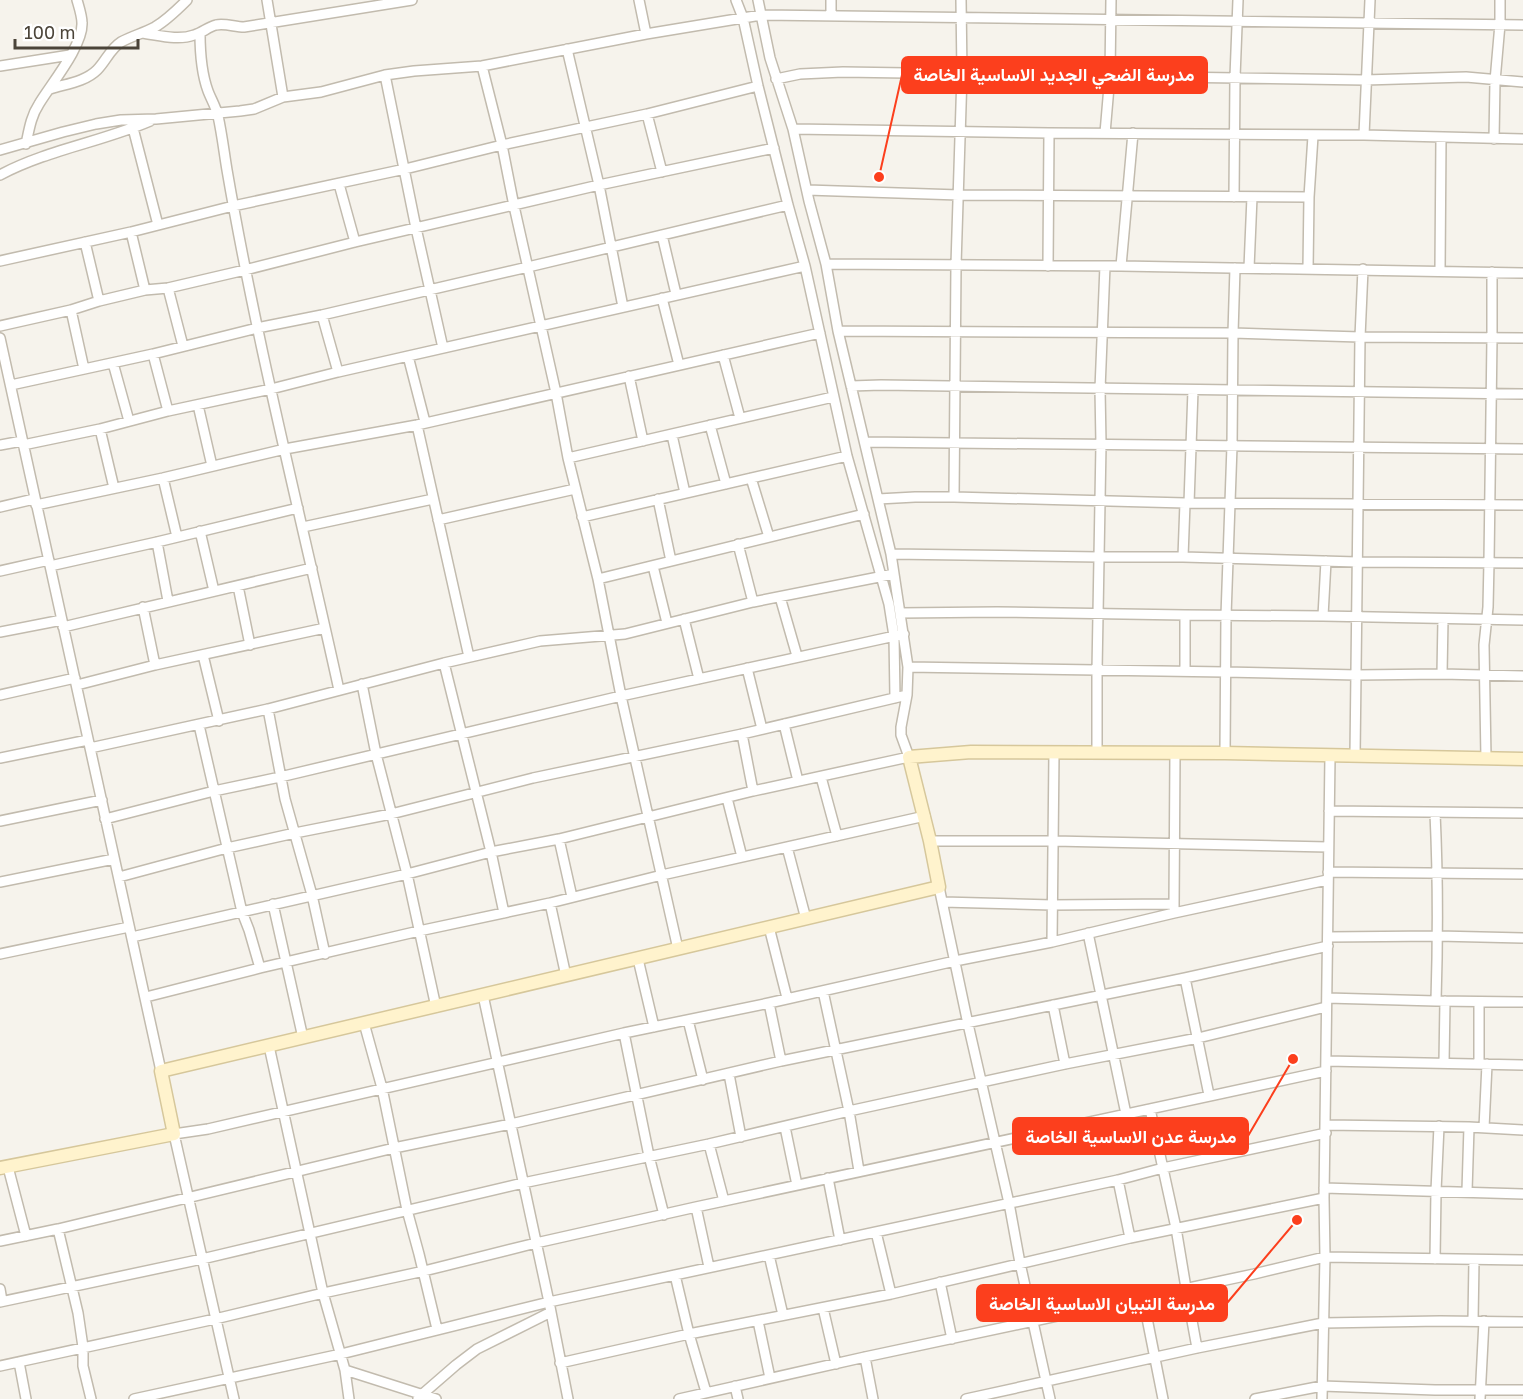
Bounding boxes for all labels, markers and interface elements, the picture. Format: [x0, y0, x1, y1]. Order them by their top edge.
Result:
scale bar [15, 12, 138, 50]
text: 100 m [24, 21, 75, 43]
callout: مدرسة الضحي الجديد الاساسية الخاصة [902, 57, 1207, 93]
text: مدرسة الضحي الجديد الاساسية الخاصة [913, 63, 1195, 90]
callout: مدرسة عدن الاساسية الخاصة [1013, 1118, 1248, 1154]
text: مدرسة عدن الاساسية الخاصة [1025, 1125, 1237, 1148]
callout: مدرسة التبيان الاساسية الخاصة [977, 1285, 1227, 1321]
text: مدرسة التبيان الاساسية الخاصة [989, 1292, 1215, 1315]

